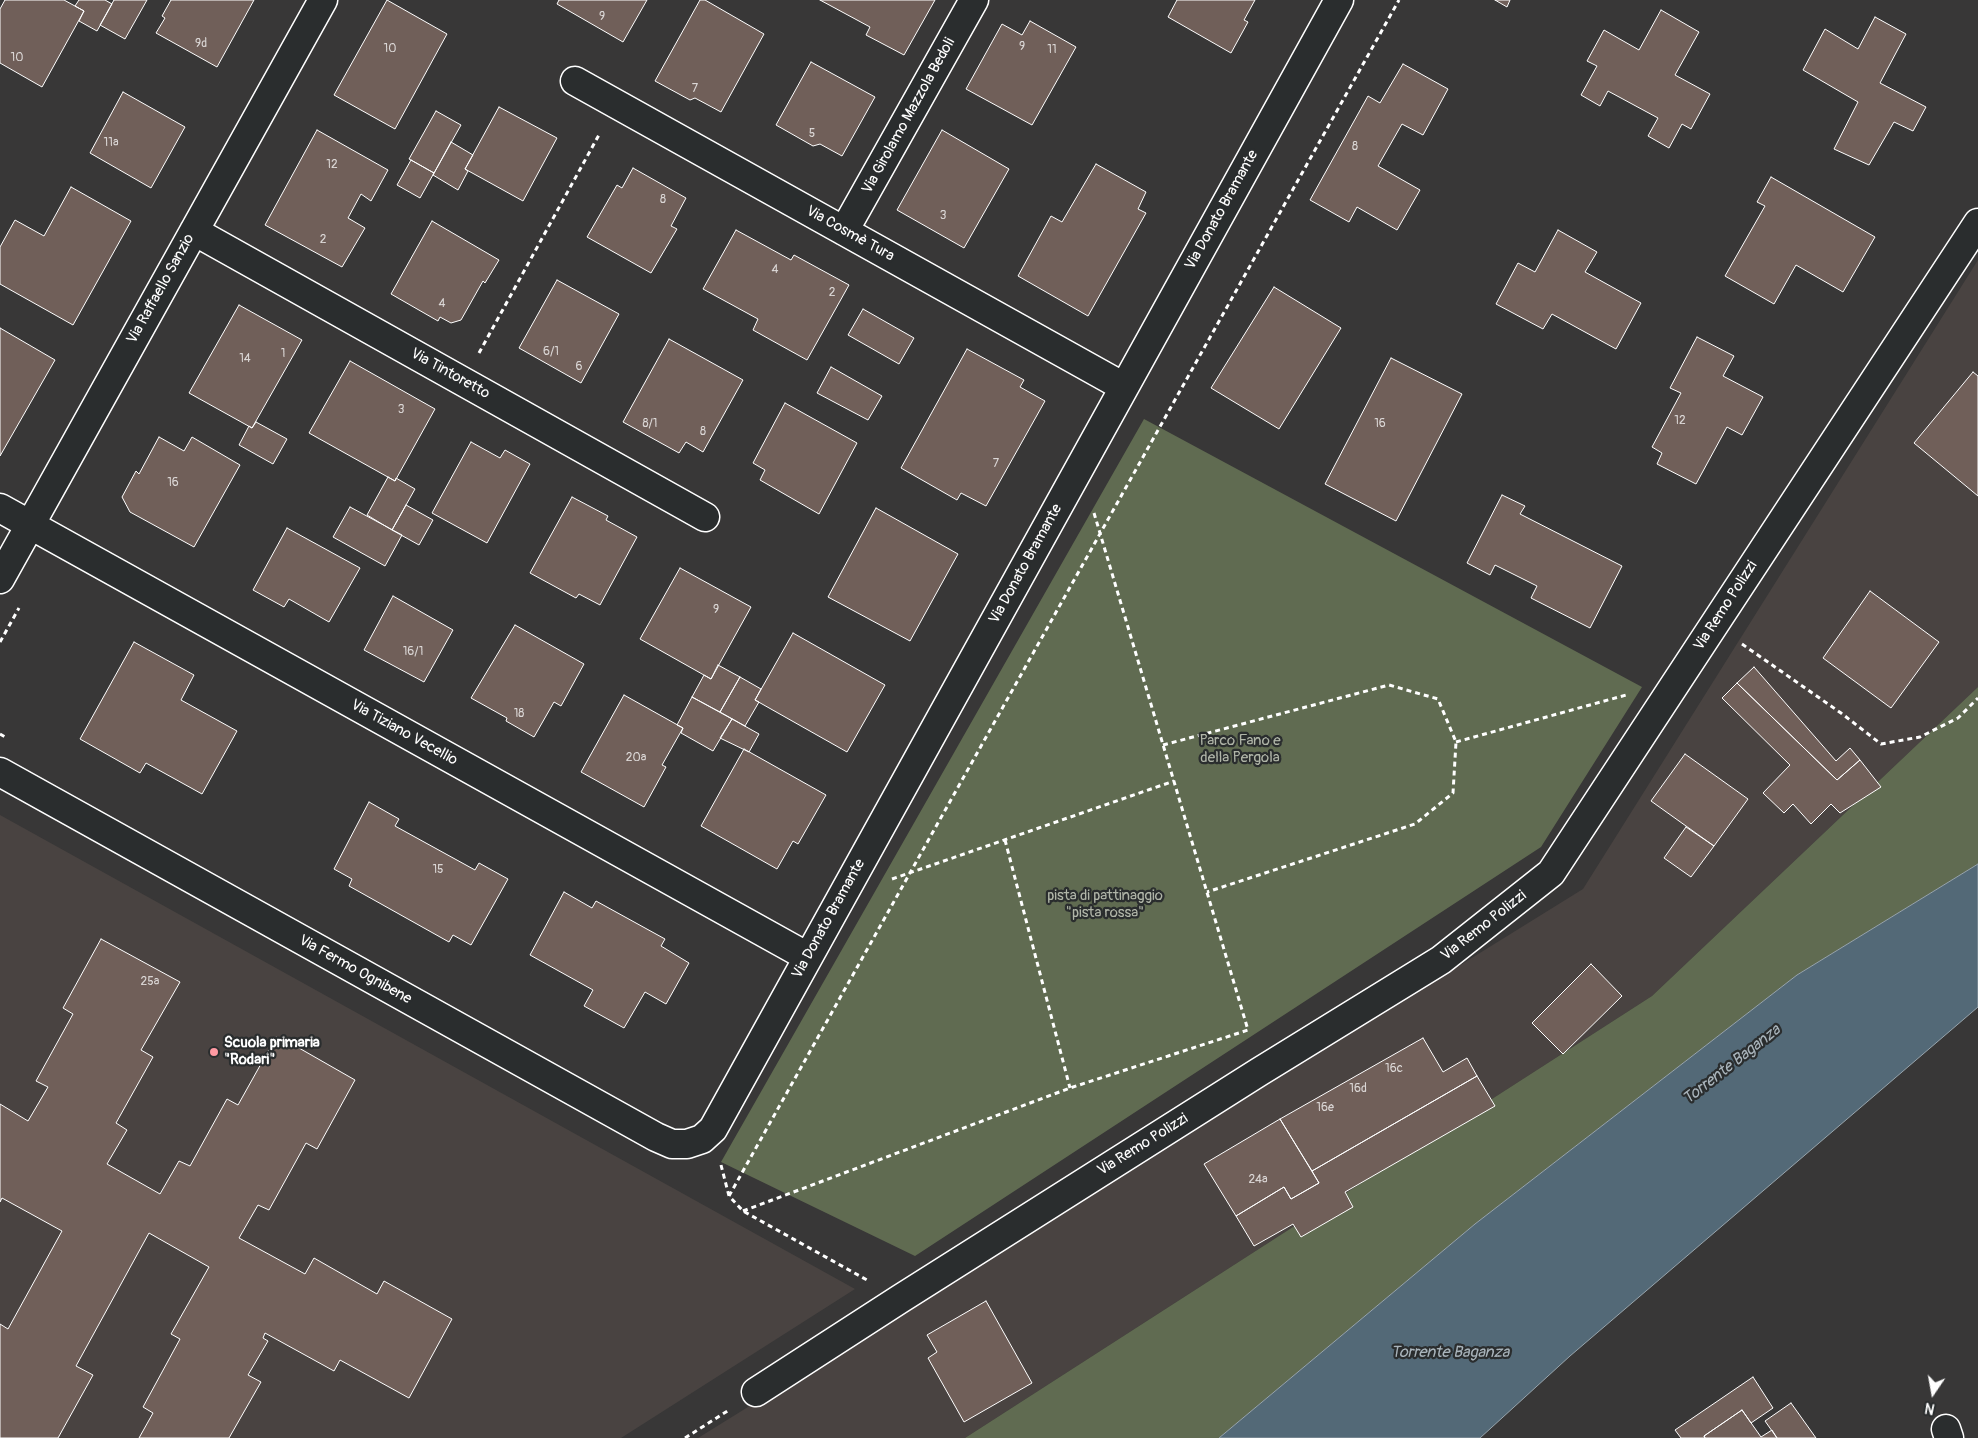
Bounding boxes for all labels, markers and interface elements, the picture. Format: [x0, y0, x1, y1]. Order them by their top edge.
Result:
house number: 9 [599, 10, 605, 24]
street label: Via Girolamo Mazzola Bedoli [859, 35, 959, 197]
house number: 9d [195, 37, 207, 51]
house number: 9 [1019, 40, 1025, 54]
house number: 10 [384, 42, 396, 56]
house number: 11 [1047, 43, 1057, 57]
house number: 10 [11, 51, 23, 65]
house number: 7 [692, 82, 698, 96]
house number: 5 [809, 127, 815, 141]
house number: 11a [104, 136, 118, 150]
house number: 8 [1352, 140, 1358, 154]
street label: Via Donato Bramante [1182, 147, 1262, 273]
house number: 12 [326, 158, 338, 172]
house number: 8 [660, 193, 666, 207]
street label: Via Cosmè Tura [803, 202, 897, 266]
house number: 3 [940, 209, 946, 223]
street label: Via Raffaello Sanzio [123, 231, 199, 347]
house number: 2 [320, 233, 326, 247]
house number: 4 [772, 263, 778, 277]
house number: 2 [829, 286, 835, 300]
house number: 4 [439, 297, 445, 311]
street label: Via Tintoretto [407, 345, 493, 403]
house number: 6/1 [543, 345, 559, 359]
house number: 1 [281, 347, 285, 361]
house number: 14 [239, 352, 251, 366]
house number: 6 [576, 360, 582, 374]
house number: 3 [398, 403, 404, 417]
house number: 12 [1674, 414, 1686, 428]
house number: 8/1 [642, 417, 658, 431]
house number: 16 [1374, 417, 1386, 431]
house number: 8 [700, 425, 706, 439]
house number: 7 [993, 457, 999, 471]
house number: 16 [167, 476, 179, 490]
street label: Via Donato Bramante [986, 501, 1066, 627]
street label: Via Remo Polizzi [1690, 558, 1762, 654]
house number: 9 [713, 603, 719, 617]
house number: 16/1 [403, 645, 423, 659]
street label: Via Tiziano Vecellio [347, 696, 461, 770]
house number: 18 [514, 707, 524, 721]
park label: Parco Fano e della Pergola [1199, 732, 1281, 767]
house number: 20a [626, 751, 646, 765]
street label: Via Donato Bramante [789, 856, 869, 982]
house number: 15 [432, 863, 444, 877]
park label: pista di pattinaggio "pista rossa" [1047, 887, 1163, 922]
street label: Via Remo Polizzi [1438, 887, 1530, 965]
street label: Via Fermo Ognibene [295, 931, 415, 1009]
house number: 25a [141, 975, 159, 989]
water label: Torrente Baganza [1679, 1021, 1785, 1109]
place label: Scuola primaria "Rodari" [224, 1034, 320, 1069]
marker: Scuola primaria "Rodari" [208, 1046, 220, 1058]
house number: 16c [1385, 1062, 1403, 1076]
house number: 16d [1349, 1082, 1367, 1096]
house number: 16e [1316, 1101, 1334, 1115]
street label: Via Remo Polizzi [1094, 1110, 1192, 1180]
house number: 24a [1248, 1173, 1268, 1187]
water label: Torrente Baganza [1391, 1343, 1509, 1363]
north arrow [1908, 1368, 1958, 1418]
text: N [1923, 1399, 1936, 1417]

